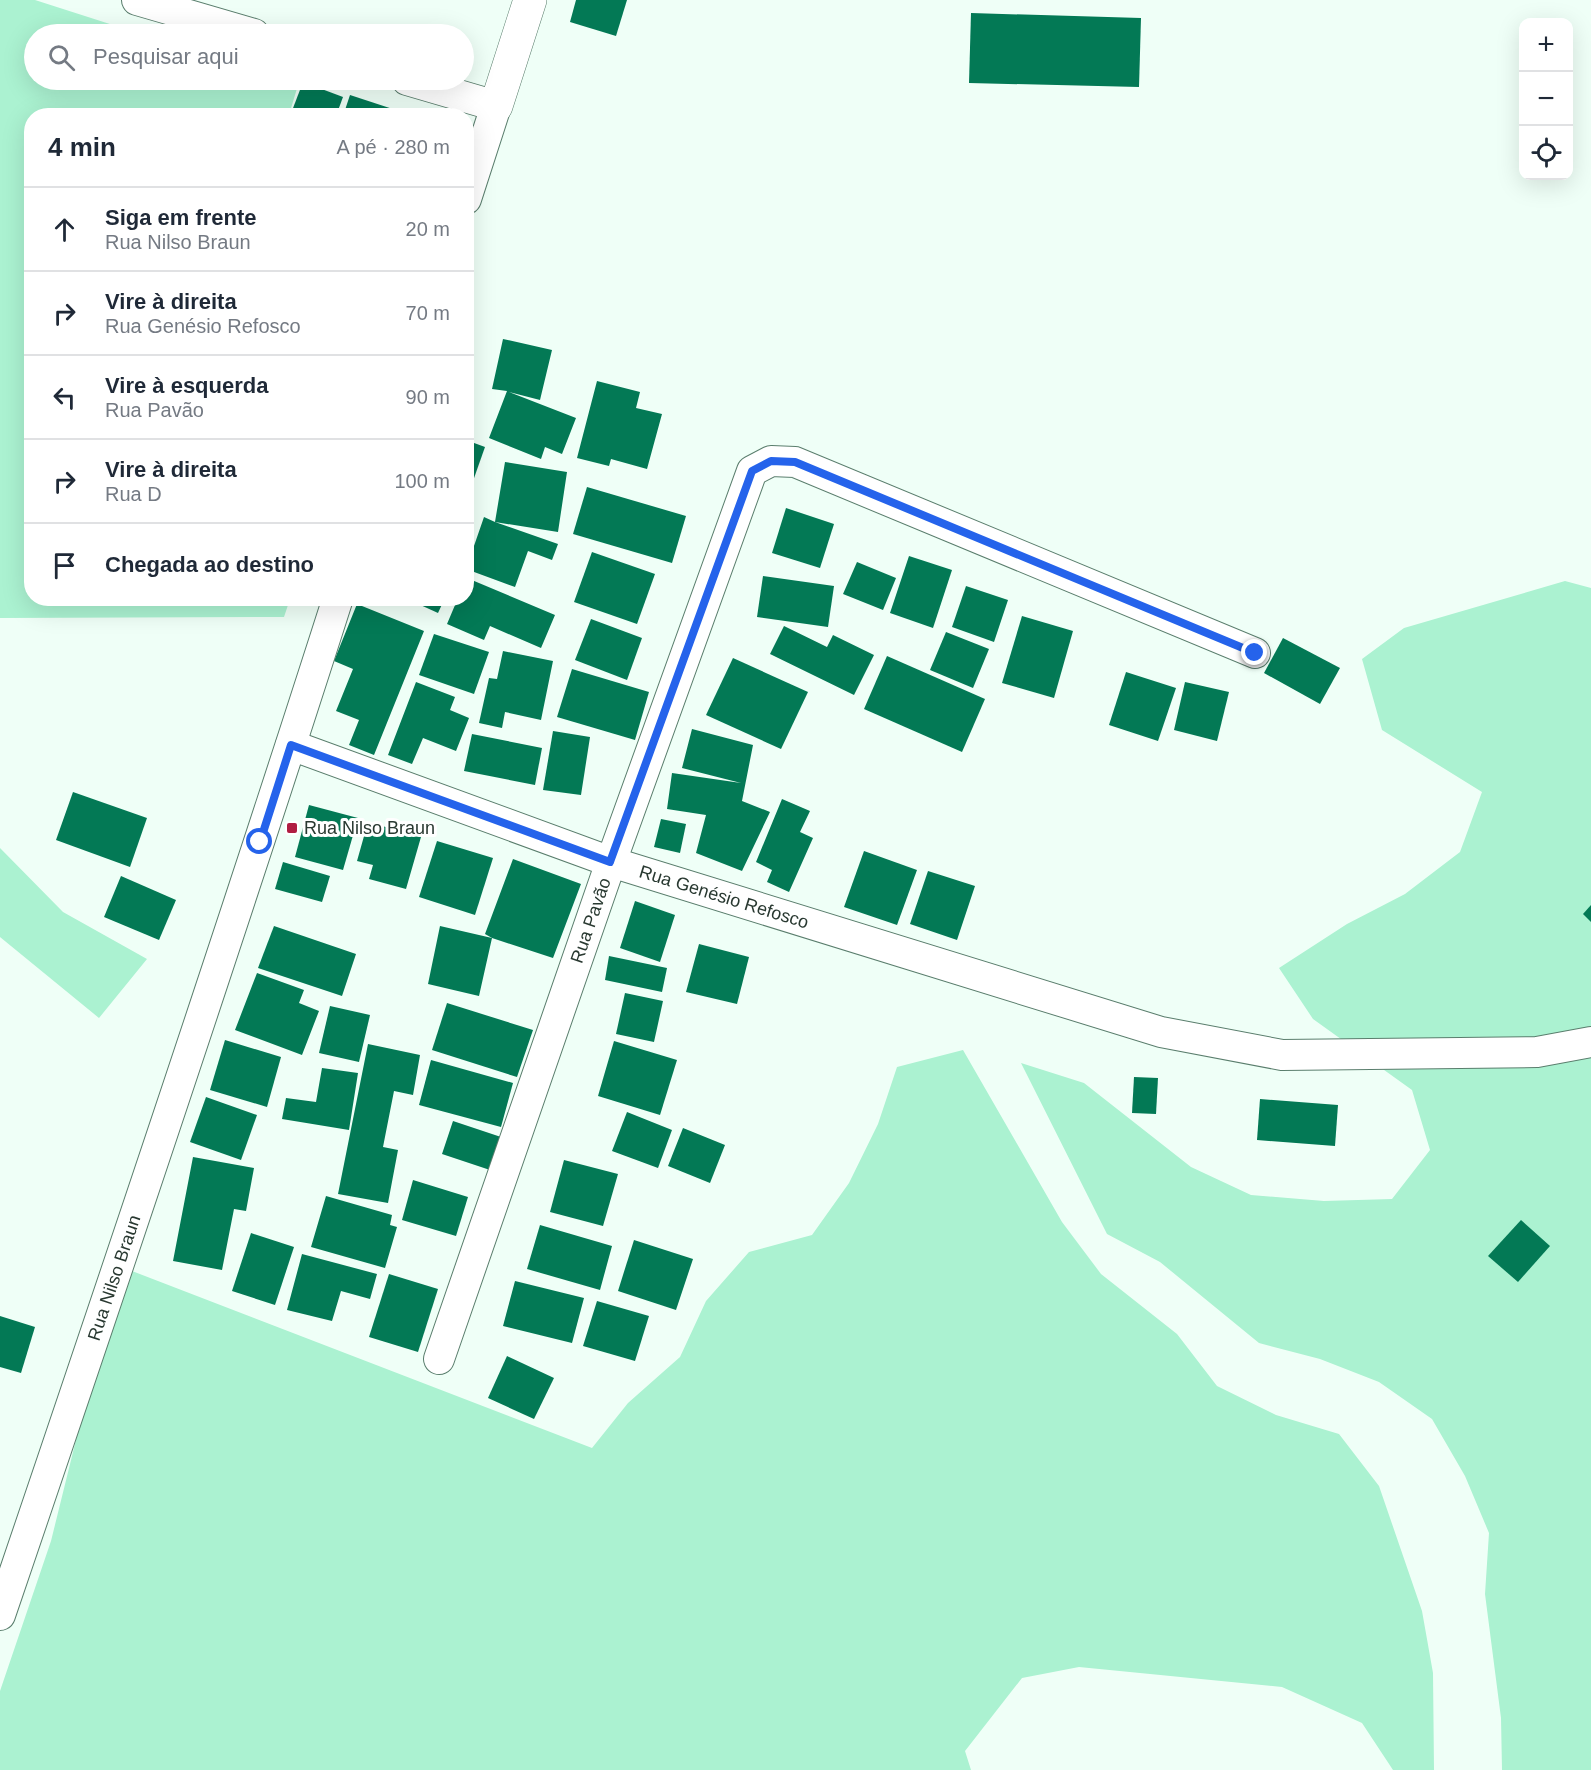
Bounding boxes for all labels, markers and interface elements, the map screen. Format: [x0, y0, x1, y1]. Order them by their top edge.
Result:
map controls [1519, 18, 1573, 180]
button: + [1519, 18, 1573, 72]
search box [24, 24, 474, 90]
icon: search [45, 41, 78, 74]
text: Pesquisar aqui [93, 44, 239, 69]
button: − [1519, 72, 1573, 126]
button: locate [1519, 126, 1573, 180]
text: 4 min [48, 132, 116, 162]
text: A pé · 280 m [337, 136, 450, 158]
text: Siga em frente [105, 205, 257, 230]
icon: ahead [48, 213, 81, 246]
text: 20 m [406, 218, 450, 240]
text: Rua Nilso Braun [105, 231, 251, 253]
text: Vire à direita [105, 289, 237, 314]
icon: right [48, 297, 81, 330]
text: 70 m [406, 302, 450, 324]
text: Rua Genésio Refosco [105, 315, 301, 337]
text: Vire à esquerda [105, 373, 268, 398]
icon: left [48, 381, 81, 414]
text: 90 m [406, 386, 450, 408]
text: Rua Pavão [105, 399, 204, 421]
text: Vire à direita [105, 457, 237, 482]
icon: right [48, 465, 81, 498]
text: 100 m [394, 470, 450, 492]
text: Rua D [105, 483, 162, 505]
icon: arrive [48, 549, 81, 582]
text: Chegada ao destino [105, 552, 314, 577]
route end [1241, 639, 1267, 665]
place label: Rua Nilso Braun [304, 818, 435, 838]
marker: Rua Nilso Braun [285, 821, 299, 835]
route start [246, 828, 272, 854]
street label: Rua Genésio Refosco [637, 861, 811, 933]
street label: Rua Pavão [567, 875, 615, 966]
street label: Rua Nilso Braun [84, 1212, 145, 1343]

